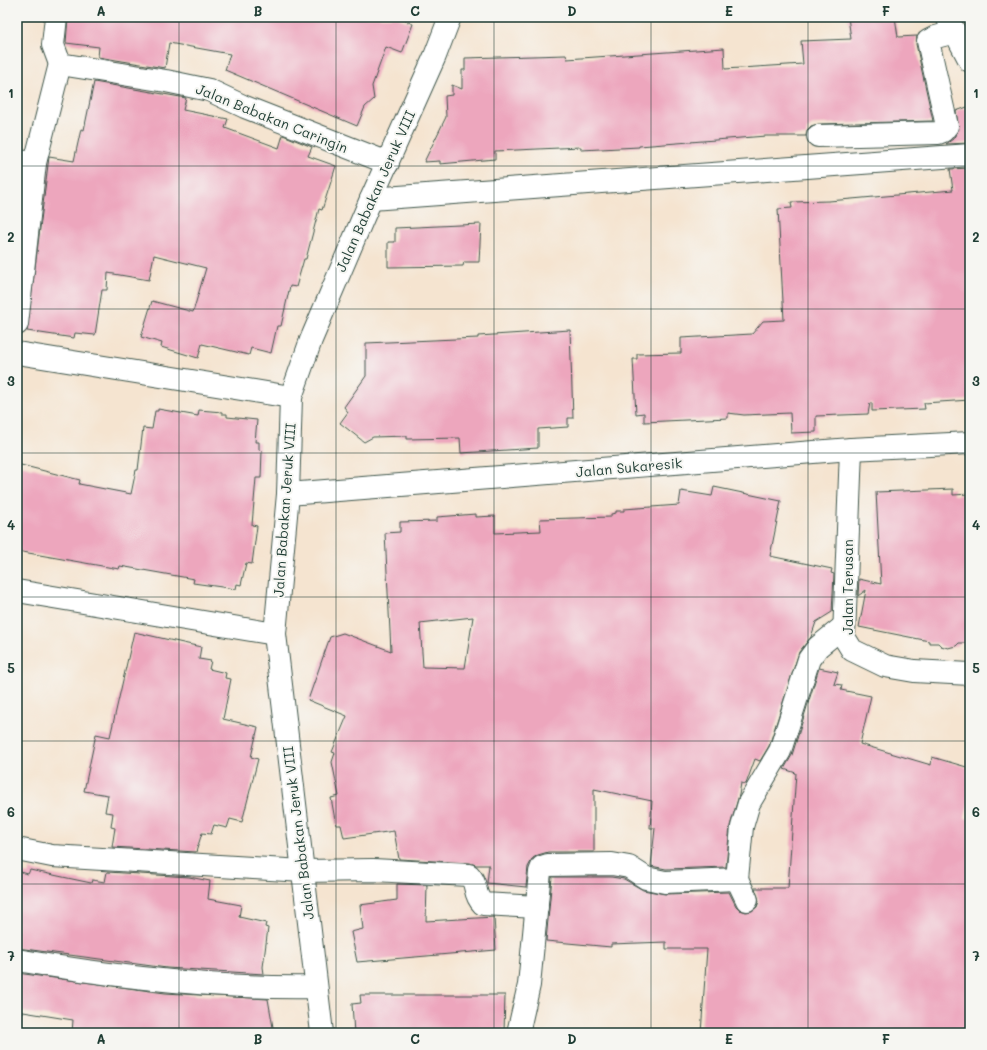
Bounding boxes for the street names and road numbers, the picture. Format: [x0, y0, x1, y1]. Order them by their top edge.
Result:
street label: Jalan Babakan Caringin [193, 79, 351, 157]
street label: Jalan Babakan Jeruk VIII [331, 107, 419, 275]
street label: Jalan Babakan Jeruk VIII [268, 422, 300, 598]
street label: Jalan Sukaresik [575, 453, 683, 481]
street label: Jalan Terusan [838, 539, 857, 635]
street label: Jalan Babakan Jeruk VIII [278, 745, 318, 921]

